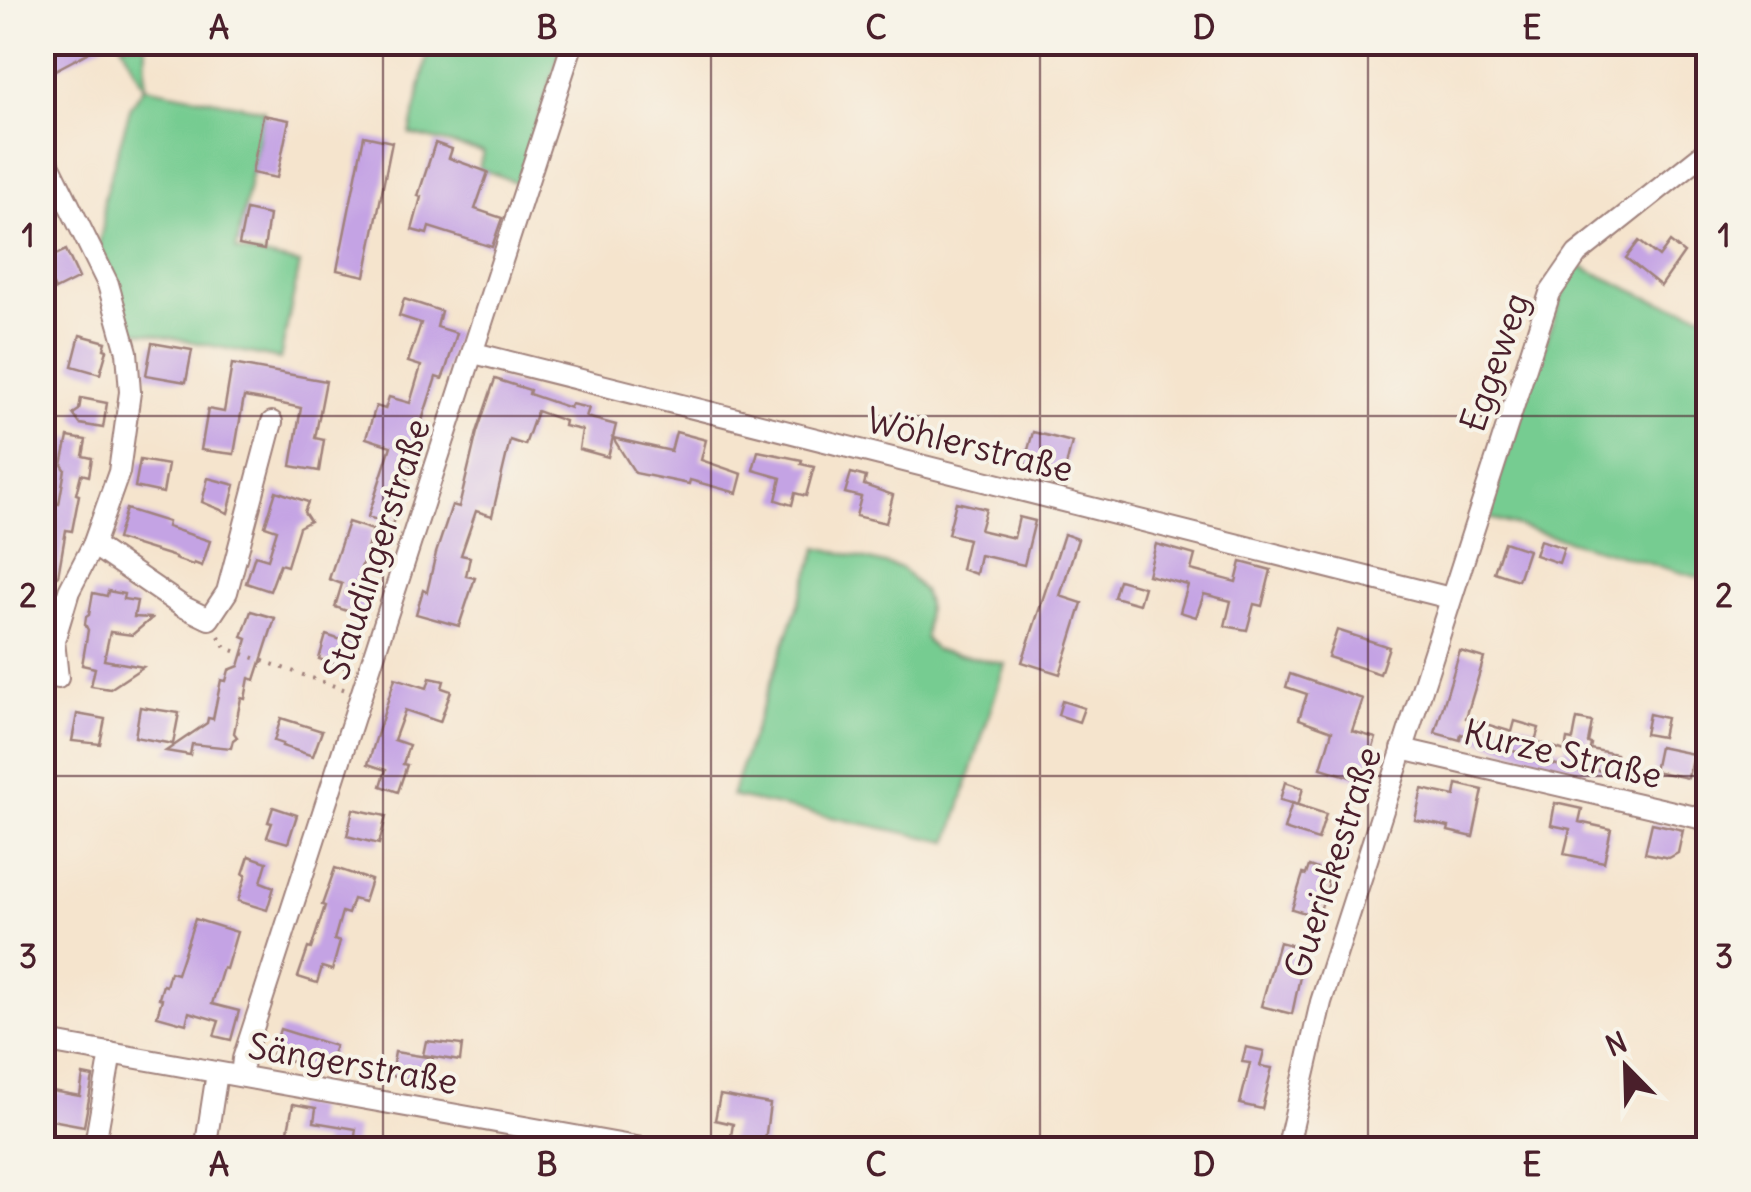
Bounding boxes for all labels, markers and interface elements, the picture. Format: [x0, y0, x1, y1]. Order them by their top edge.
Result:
text: A [209, 7, 229, 48]
text: B [537, 7, 557, 48]
text: C [865, 7, 887, 48]
text: D [1193, 7, 1215, 48]
text: E [1523, 7, 1541, 48]
text: 1 [22, 215, 34, 256]
text: 1 [1718, 215, 1730, 256]
street label: Eggeweg [1450, 287, 1538, 437]
street label: Wöhlerstraße [862, 397, 1078, 491]
street label: Staudingerstraße [313, 413, 439, 685]
text: 2 [19, 575, 37, 616]
text: 2 [1715, 575, 1733, 616]
street label: Kurze Straße [1460, 709, 1666, 797]
street label: Guerickestraße [1274, 741, 1390, 983]
text: 3 [19, 936, 37, 977]
text: 3 [1715, 936, 1733, 977]
north arrow [1576, 1017, 1676, 1117]
street label: Sängerstraße [245, 1023, 461, 1103]
text: N [1600, 1024, 1632, 1064]
text: A [209, 1144, 229, 1185]
text: B [537, 1144, 557, 1185]
text: C [865, 1144, 887, 1185]
text: D [1193, 1144, 1215, 1185]
text: E [1523, 1144, 1541, 1185]

